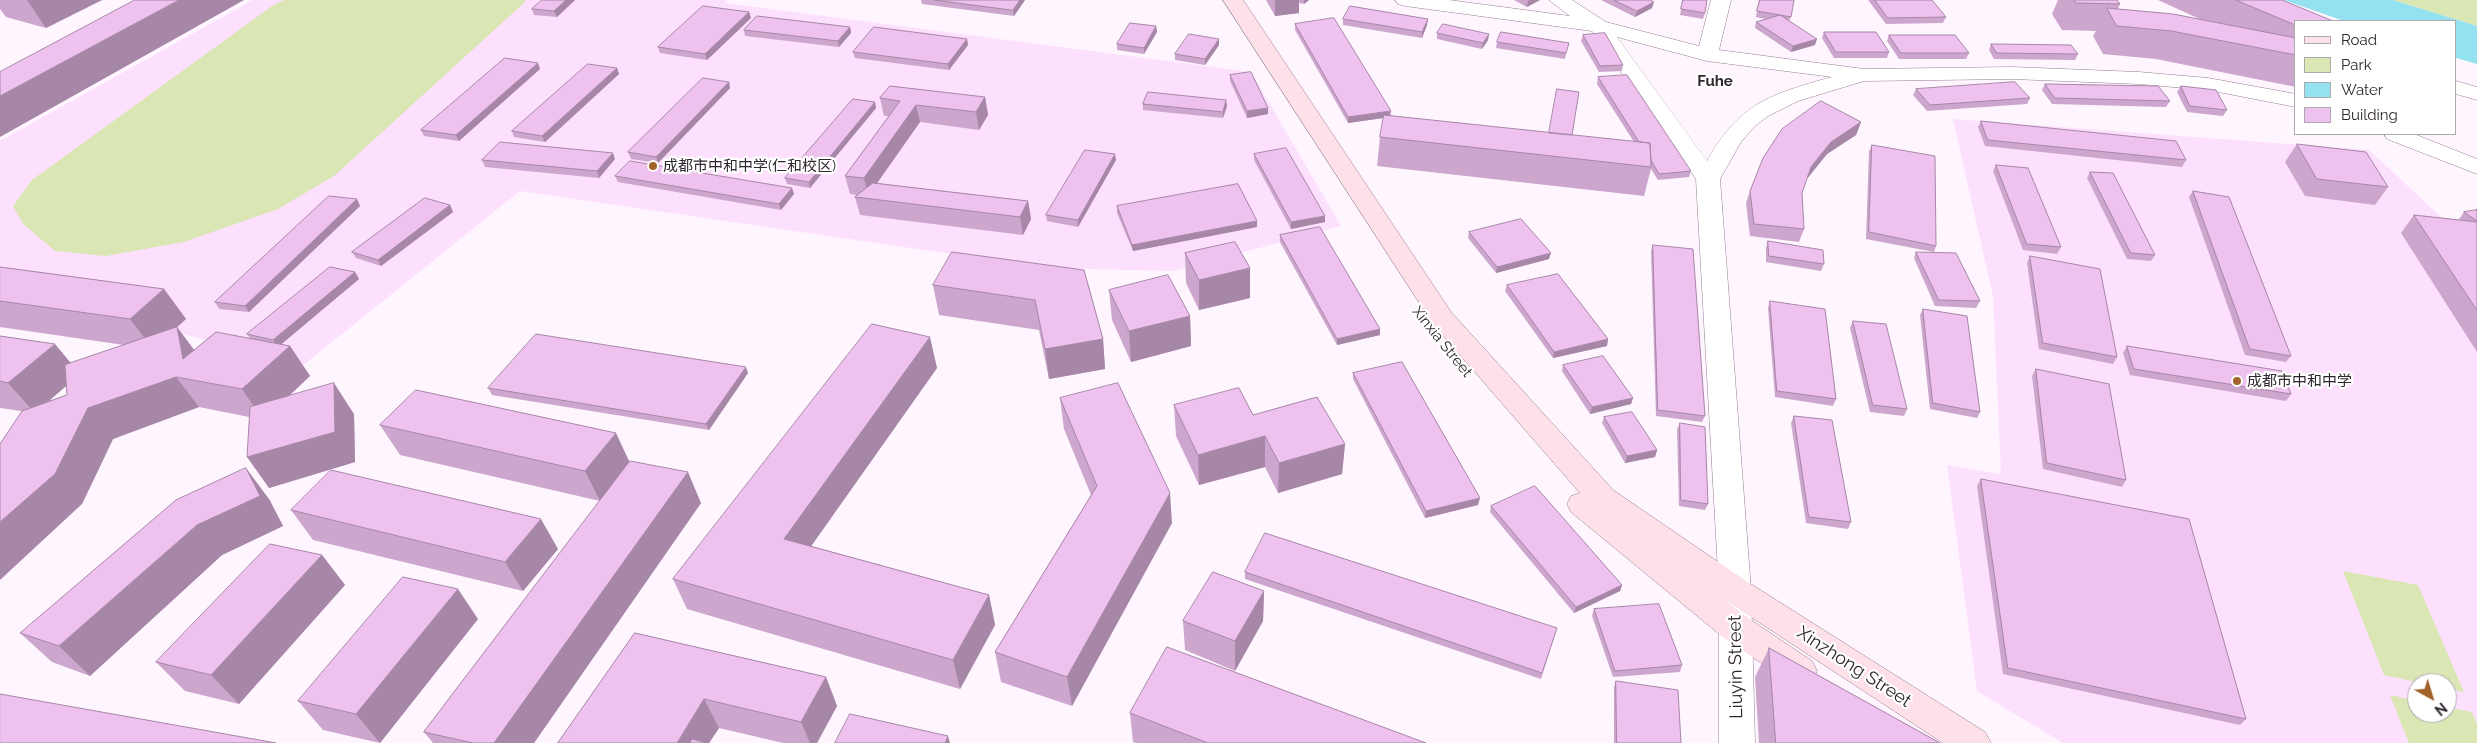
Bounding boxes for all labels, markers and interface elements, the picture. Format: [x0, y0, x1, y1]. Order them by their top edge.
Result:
legend [2294, 20, 2457, 135]
text: Road [2341, 31, 2377, 49]
text: Park [2341, 56, 2372, 74]
district label: Fuhe [1697, 72, 1733, 90]
text: Water [2341, 81, 2383, 99]
text: Building [2341, 106, 2398, 124]
place label: 成都市中和中学(仁和校区) [663, 157, 836, 175]
marker: 成都市中和中学(仁和校区) [647, 160, 659, 172]
street label: Xinxia Street [1408, 303, 1476, 381]
place label: 成都市中和中学 [2247, 372, 2352, 390]
marker: 成都市中和中学 [2231, 375, 2243, 387]
street label: Liuyin Street [1724, 615, 1748, 719]
street label: Xinzhong Street [1793, 622, 1915, 712]
north arrow [2407, 673, 2457, 723]
text: N [2432, 699, 2450, 718]

